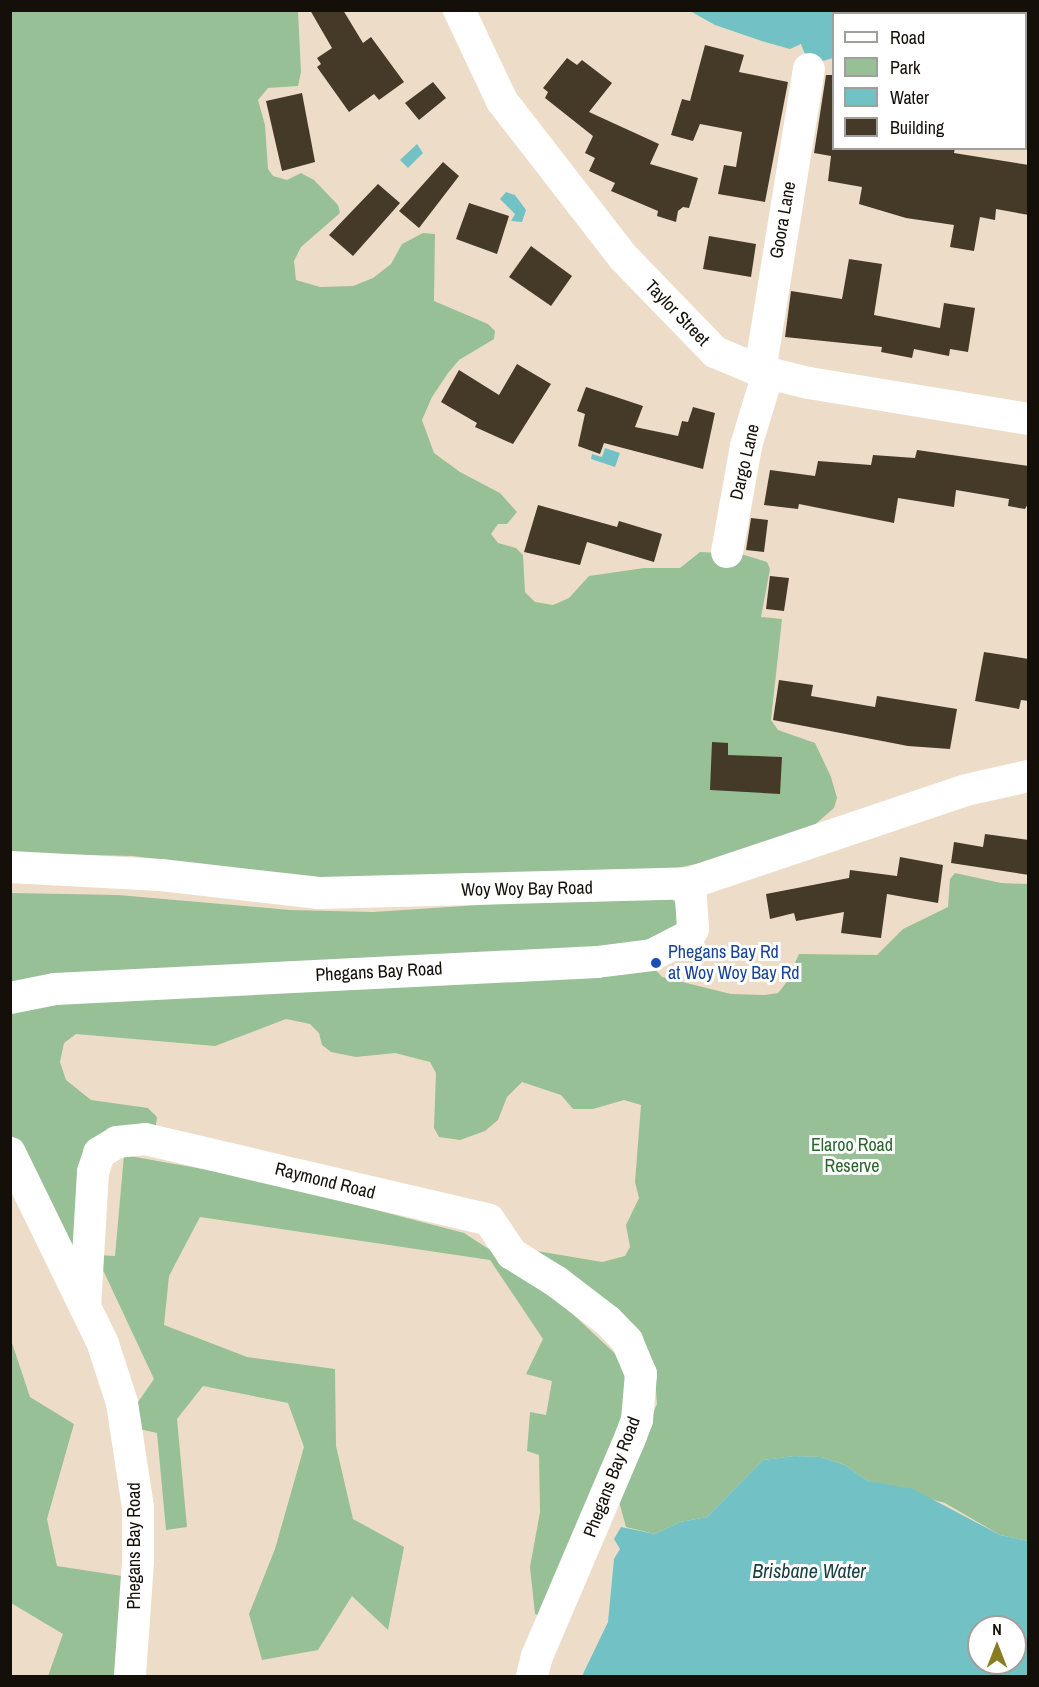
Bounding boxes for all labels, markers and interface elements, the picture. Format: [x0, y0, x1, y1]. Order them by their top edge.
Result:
legend [832, 12, 1027, 150]
text: Road [890, 25, 925, 50]
text: Park [890, 55, 920, 80]
text: Water [890, 85, 929, 110]
text: Building [890, 115, 944, 140]
street label: Goora Lane [766, 180, 800, 260]
street label: Taylor Street [640, 276, 714, 350]
street label: Dargo Lane [726, 422, 764, 502]
street label: Woy Woy Bay Road [461, 877, 593, 901]
place label: Phegans Bay Rd at Woy Woy Bay Rd [668, 942, 800, 984]
marker: Phegans Bay Rd at Woy Woy Bay Rd [649, 956, 663, 970]
street label: Phegans Bay Road [315, 958, 443, 986]
park label: Elaroo Road Reserve [811, 1135, 893, 1178]
street label: Raymond Road [273, 1158, 377, 1204]
street label: Phegans Bay Road [579, 1414, 645, 1540]
street label: Phegans Bay Road [123, 1482, 145, 1610]
water label: Brisbane Water [752, 1558, 866, 1582]
north arrow [967, 1615, 1027, 1675]
text: N [992, 1618, 1002, 1640]

